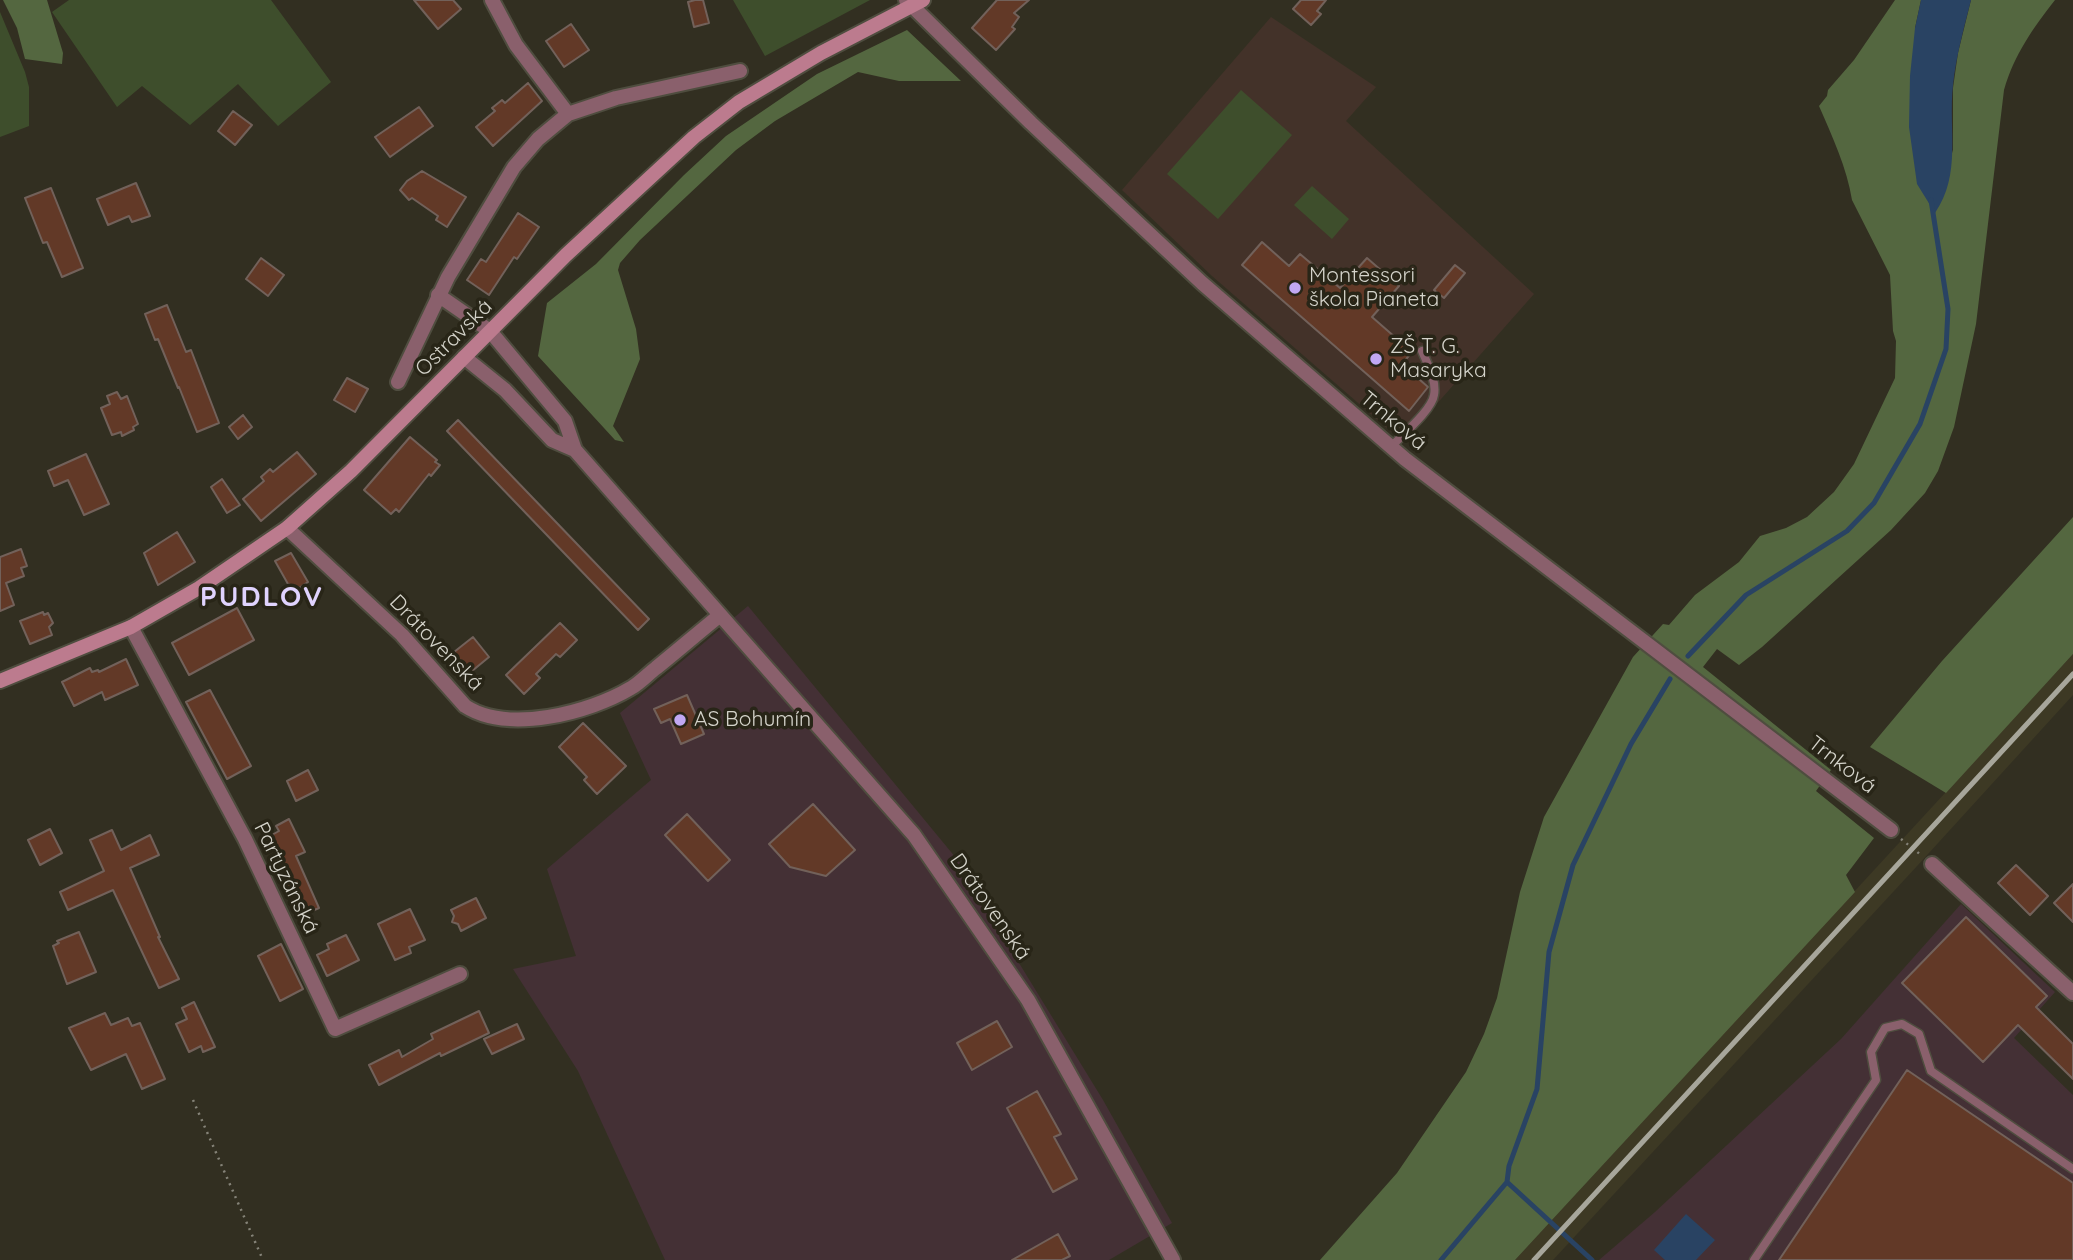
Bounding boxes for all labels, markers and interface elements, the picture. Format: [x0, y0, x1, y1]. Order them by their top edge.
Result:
place label: Montessori škola Pianeta [1309, 263, 1439, 313]
marker: Montessori škola Pianeta [1287, 280, 1303, 296]
street label: Ostravská [410, 294, 498, 382]
place label: ZŠ T. G. Masaryka [1390, 334, 1487, 384]
marker: ZŠ T. G. Masaryka [1368, 351, 1384, 367]
street label: Trnková [1355, 386, 1431, 456]
district label: PUDLOV [201, 581, 323, 615]
street label: Drátovenská [384, 590, 488, 696]
place label: AS Bohumín [694, 707, 811, 733]
marker: AS Bohumín [672, 712, 688, 728]
street label: Trnková [1803, 731, 1881, 799]
street label: Partyzánská [248, 818, 324, 938]
street label: Drátovenská [944, 849, 1036, 965]

